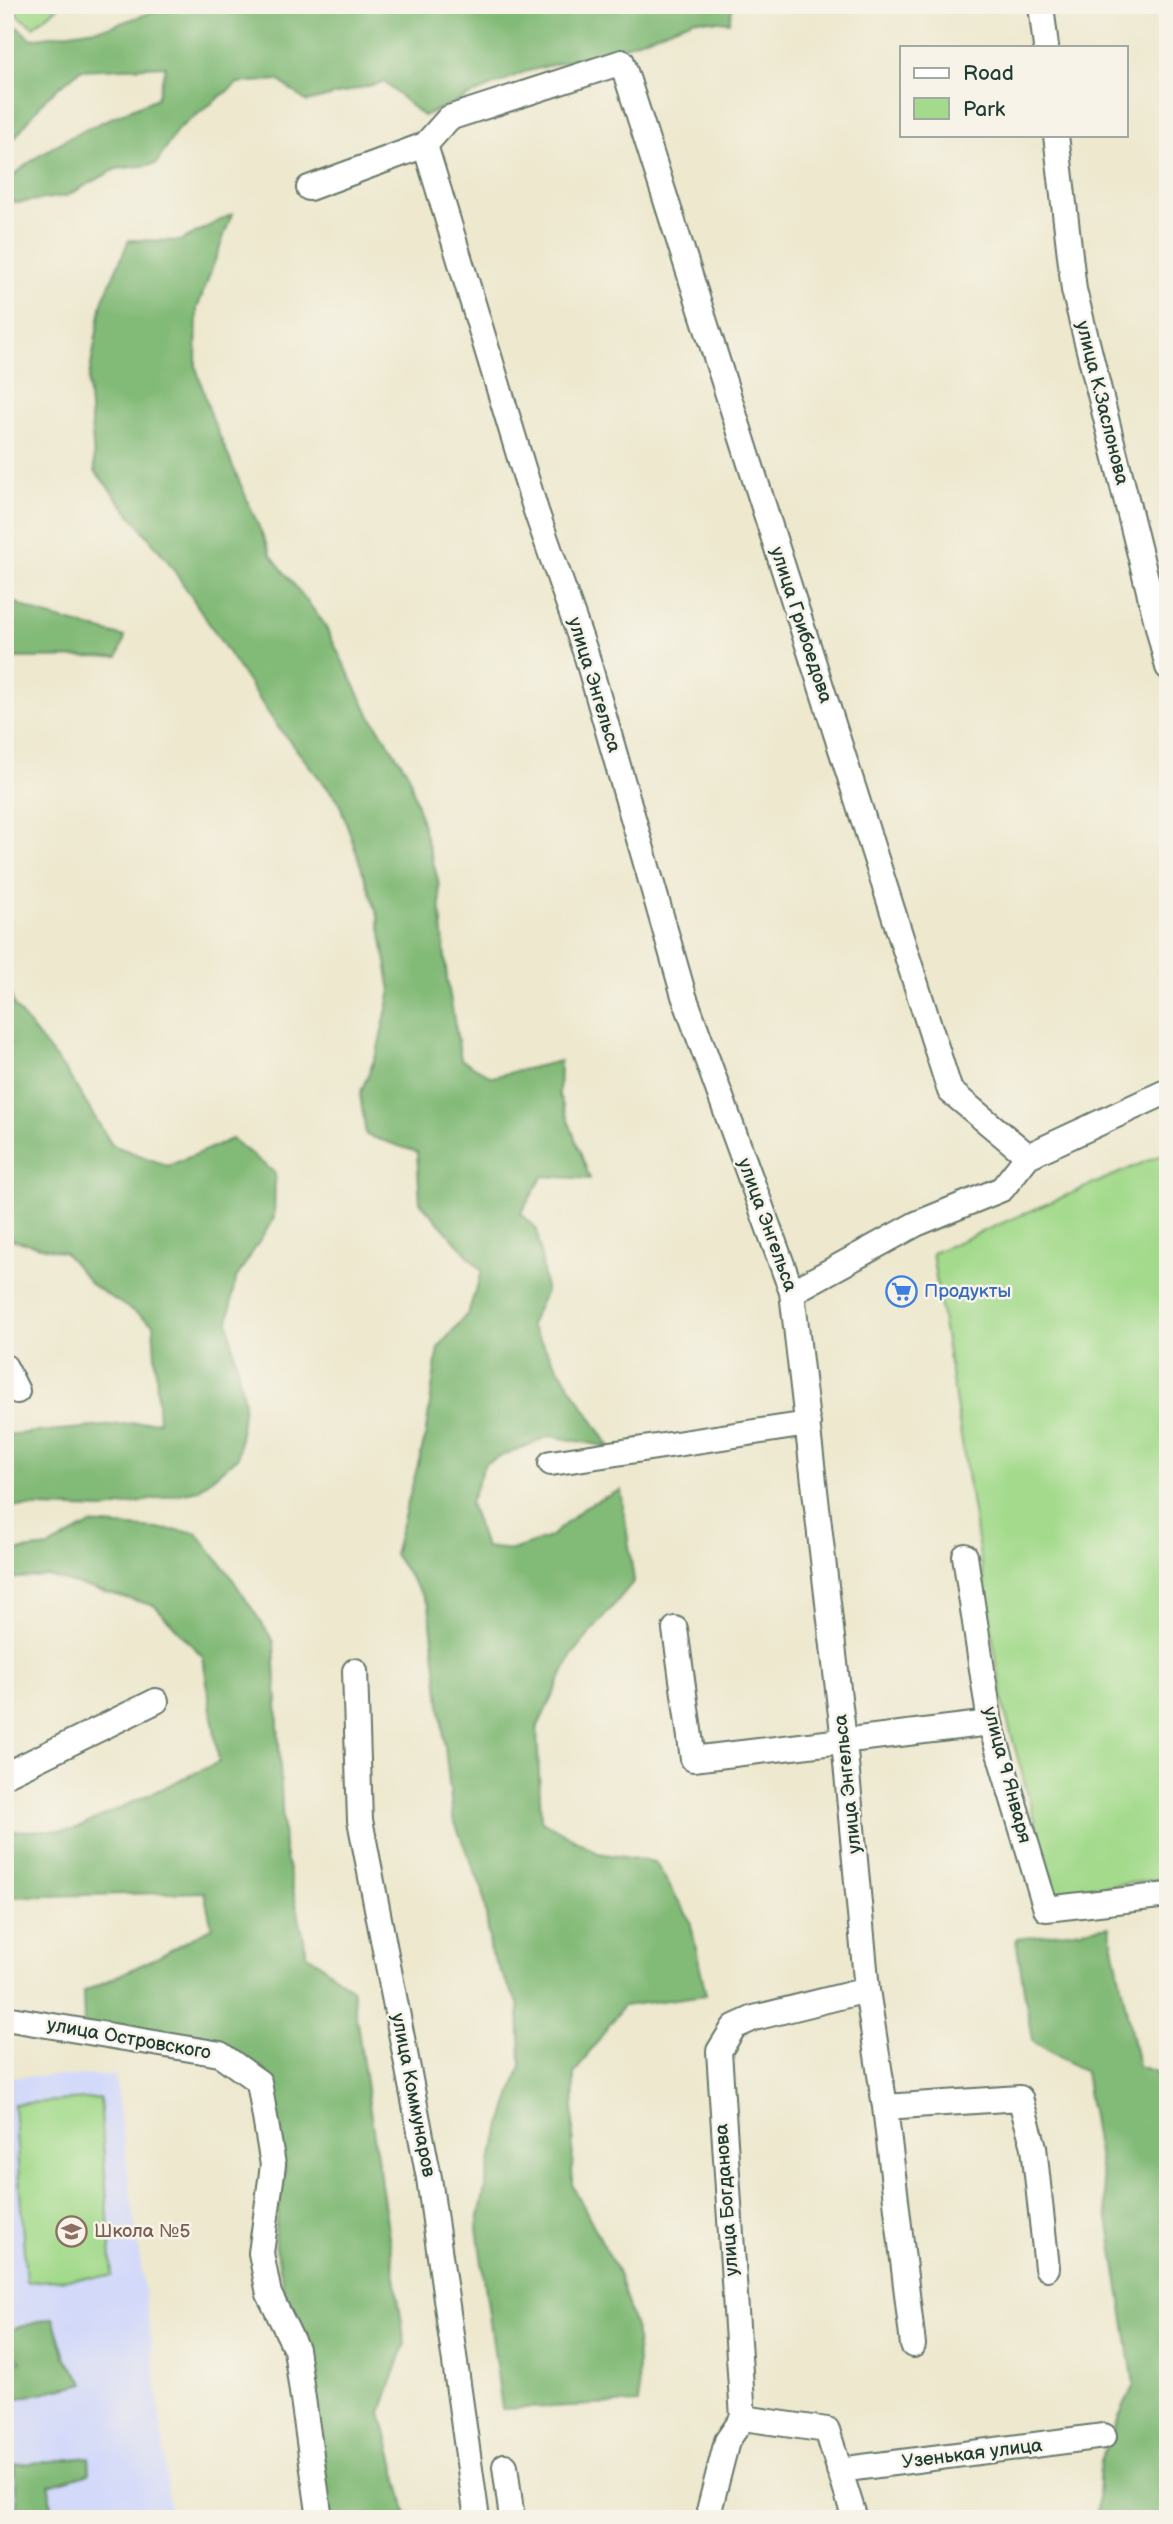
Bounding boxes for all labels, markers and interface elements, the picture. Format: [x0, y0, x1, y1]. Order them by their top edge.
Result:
legend [900, 46, 1128, 136]
text: Road [963, 61, 1014, 86]
text: Park [963, 97, 1006, 122]
street label: улица К.Заслонова [1071, 319, 1133, 487]
street label: улица Грибоедова [765, 544, 837, 706]
street label: улица Энгельса [563, 615, 625, 755]
street label: улица Энгельса [732, 1155, 802, 1295]
supermarket icon: Продукты [884, 1274, 918, 1308]
place label: Продукты [924, 1280, 1011, 1303]
street label: улица 9 Января [978, 1704, 1036, 1846]
street label: улица Энгельса [829, 1713, 867, 1855]
street label: улица Коммунаров [386, 2011, 440, 2179]
street label: улица Островского [45, 2013, 213, 2065]
street label: улица Богданова [710, 2123, 744, 2277]
school or university icon: Школа №5 [54, 2214, 88, 2248]
place label: Школа №5 [94, 2220, 190, 2243]
street label: Узенькая улица [900, 2434, 1044, 2474]

